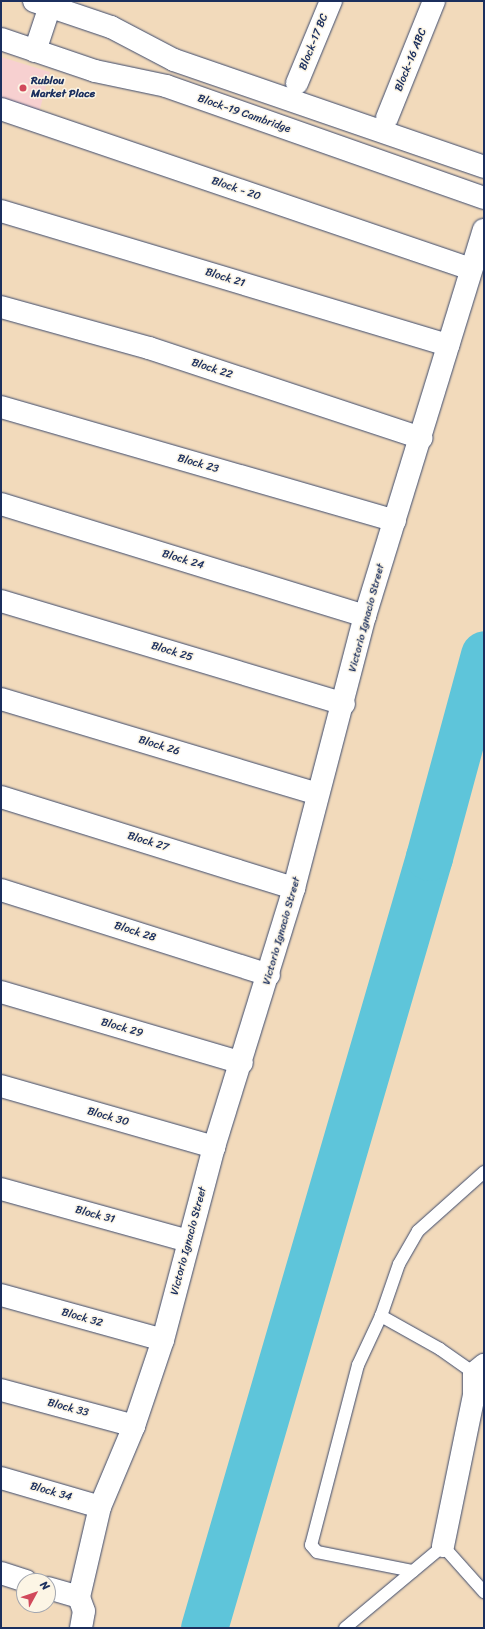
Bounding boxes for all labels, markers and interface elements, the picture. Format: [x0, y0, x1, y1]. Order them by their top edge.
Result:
street label: Block-17 BC [297, 12, 331, 72]
street label: Block-16 ABC [392, 26, 430, 94]
place label: Rublou Market Place [31, 75, 95, 101]
marker: Rublou Market Place [18, 83, 28, 93]
street label: Block-19 Cambridge [196, 92, 292, 136]
street label: Block - 20 [210, 174, 262, 204]
street label: Block 21 [204, 266, 246, 290]
street label: Block 22 [190, 356, 234, 382]
street label: Block 23 [176, 452, 220, 476]
street label: Block 24 [160, 547, 206, 573]
street label: Victorio Ignacio Street [346, 562, 388, 674]
street label: Block 25 [150, 639, 194, 665]
street label: Block 26 [137, 733, 181, 759]
street label: Block 27 [126, 829, 170, 855]
street label: Victorio Ignacio Street [260, 876, 304, 986]
street label: Block 28 [113, 919, 157, 945]
street label: Block 29 [100, 1016, 144, 1040]
street label: Block 30 [86, 1105, 130, 1129]
street label: Victorio Ignacio Street [168, 1185, 210, 1297]
street label: Block 31 [74, 1203, 116, 1227]
street label: Block 32 [60, 1306, 104, 1330]
street label: Block 33 [46, 1396, 90, 1420]
street label: Block 34 [29, 1480, 73, 1504]
north arrow [16, 1573, 56, 1613]
text: N [35, 1577, 55, 1595]

